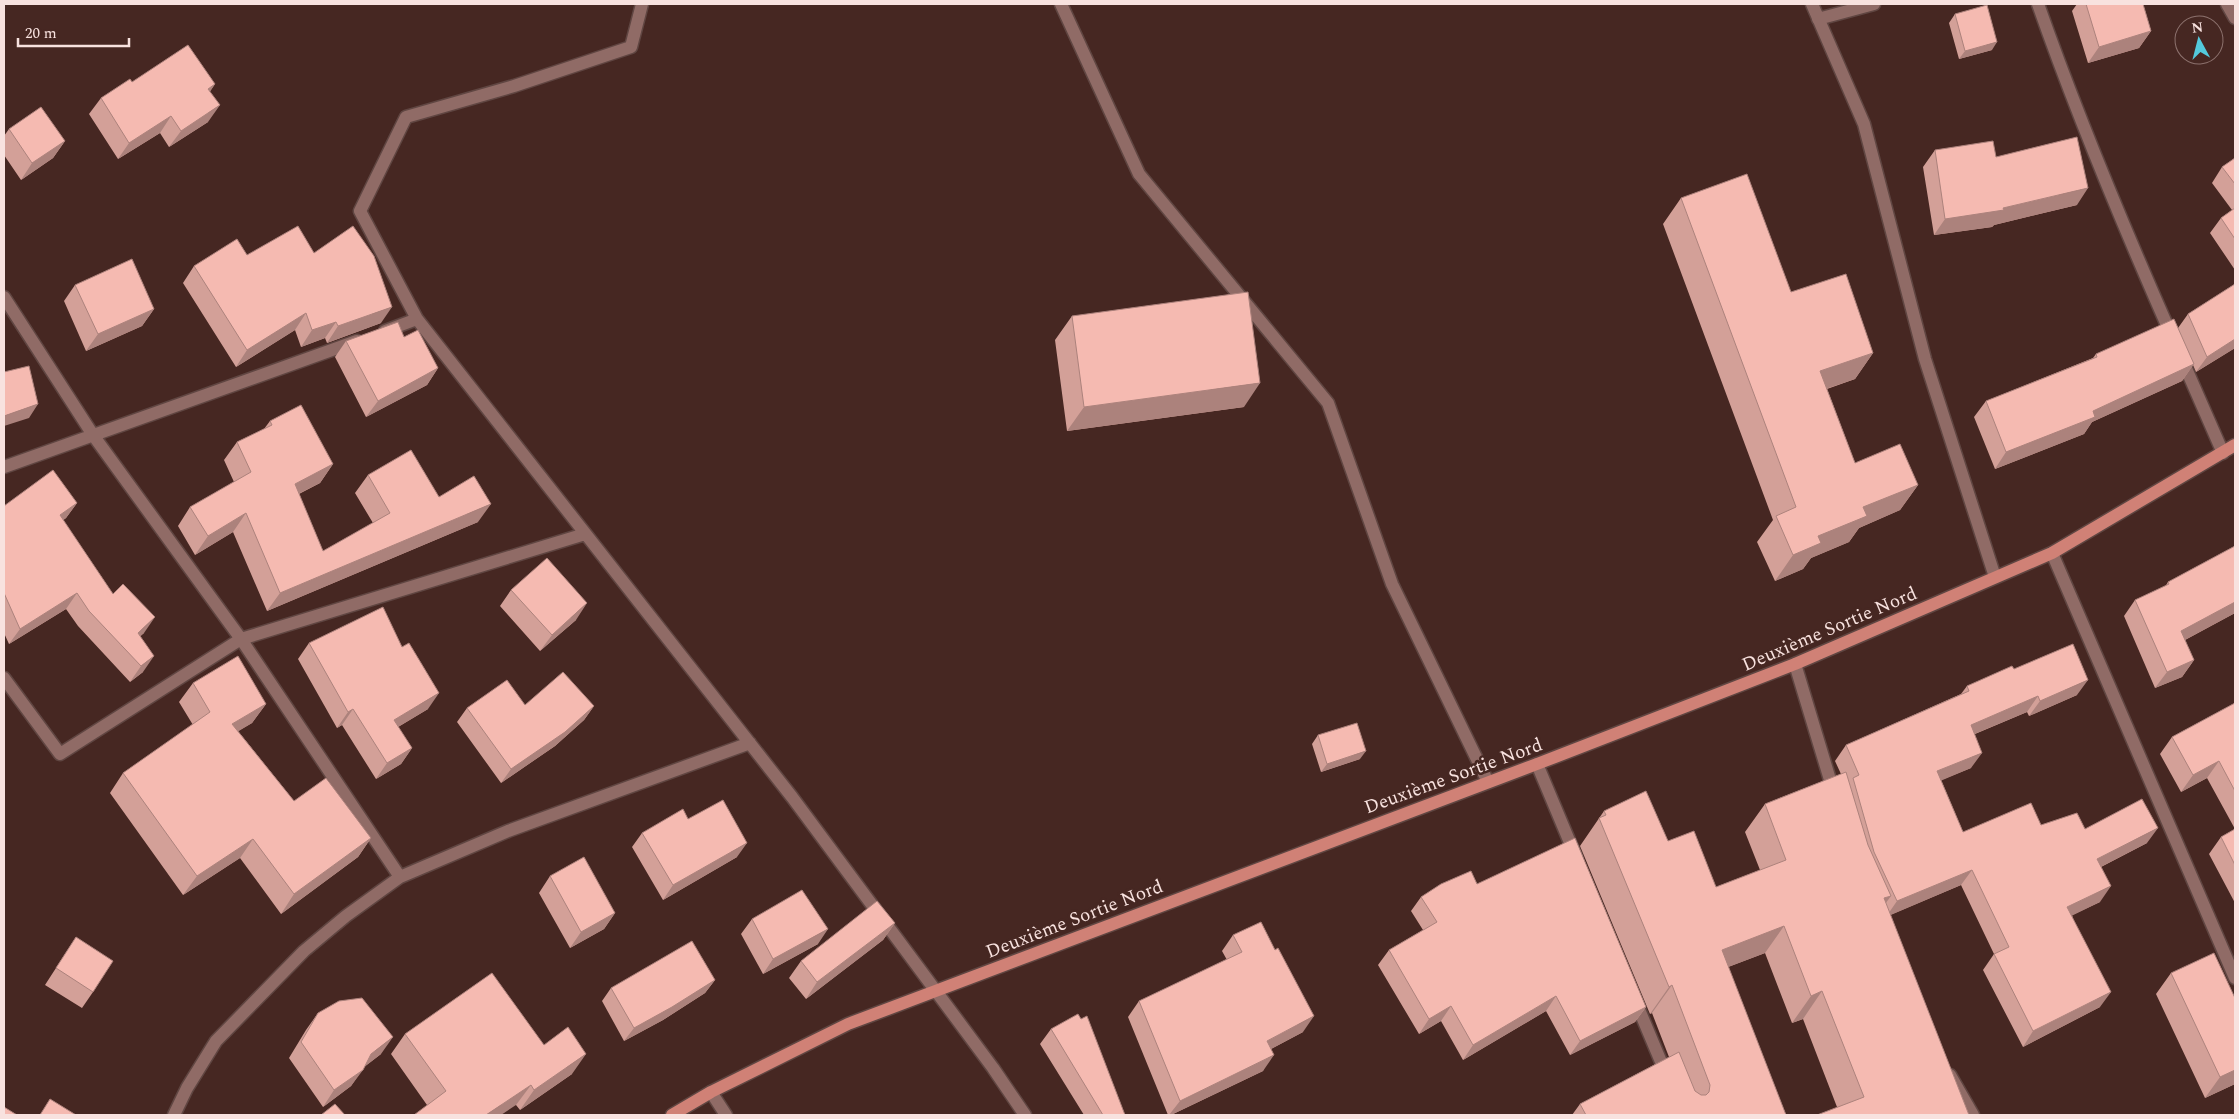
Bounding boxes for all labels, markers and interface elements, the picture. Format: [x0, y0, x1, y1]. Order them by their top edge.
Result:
scale bar [18, 15, 129, 47]
north arrow [2174, 15, 2224, 65]
text: N [2191, 16, 2204, 39]
text: 20 m [25, 22, 57, 45]
street label: Deuxième Sortie Nord [1737, 579, 1922, 679]
street label: Deuxième Sortie Nord [1360, 731, 1547, 822]
street label: Deuxième Sortie Nord [982, 872, 1167, 967]

